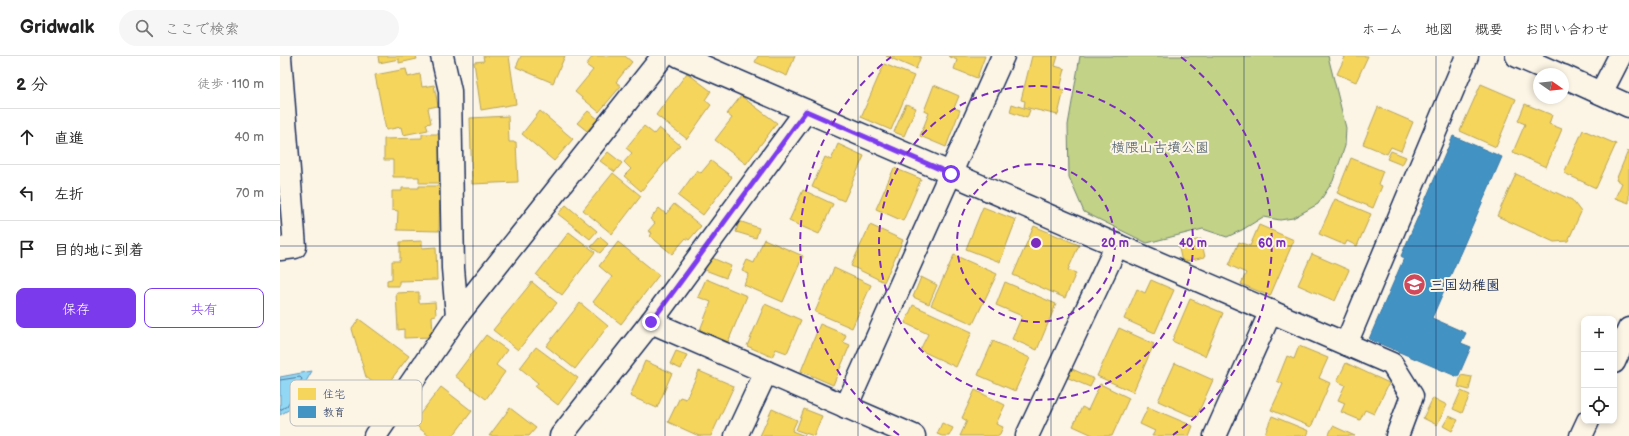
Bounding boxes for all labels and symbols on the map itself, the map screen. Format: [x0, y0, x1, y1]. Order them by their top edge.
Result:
north arrow [1533, 68, 1569, 104]
park label: 横隈山古墳公園 [1111, 139, 1209, 156]
route start [942, 165, 960, 183]
centre of rings [1029, 236, 1043, 250]
text: 20 m [1101, 236, 1129, 251]
text: 40 m [1179, 236, 1207, 251]
text: 60 m [1258, 236, 1286, 251]
school or university icon: 三国幼稚園 [1401, 272, 1427, 298]
place label: 三国幼稚園 [1430, 277, 1500, 294]
route end [642, 313, 660, 331]
legend [290, 380, 422, 426]
text: 住宅 [323, 388, 345, 401]
text: 教育 [323, 406, 345, 419]

